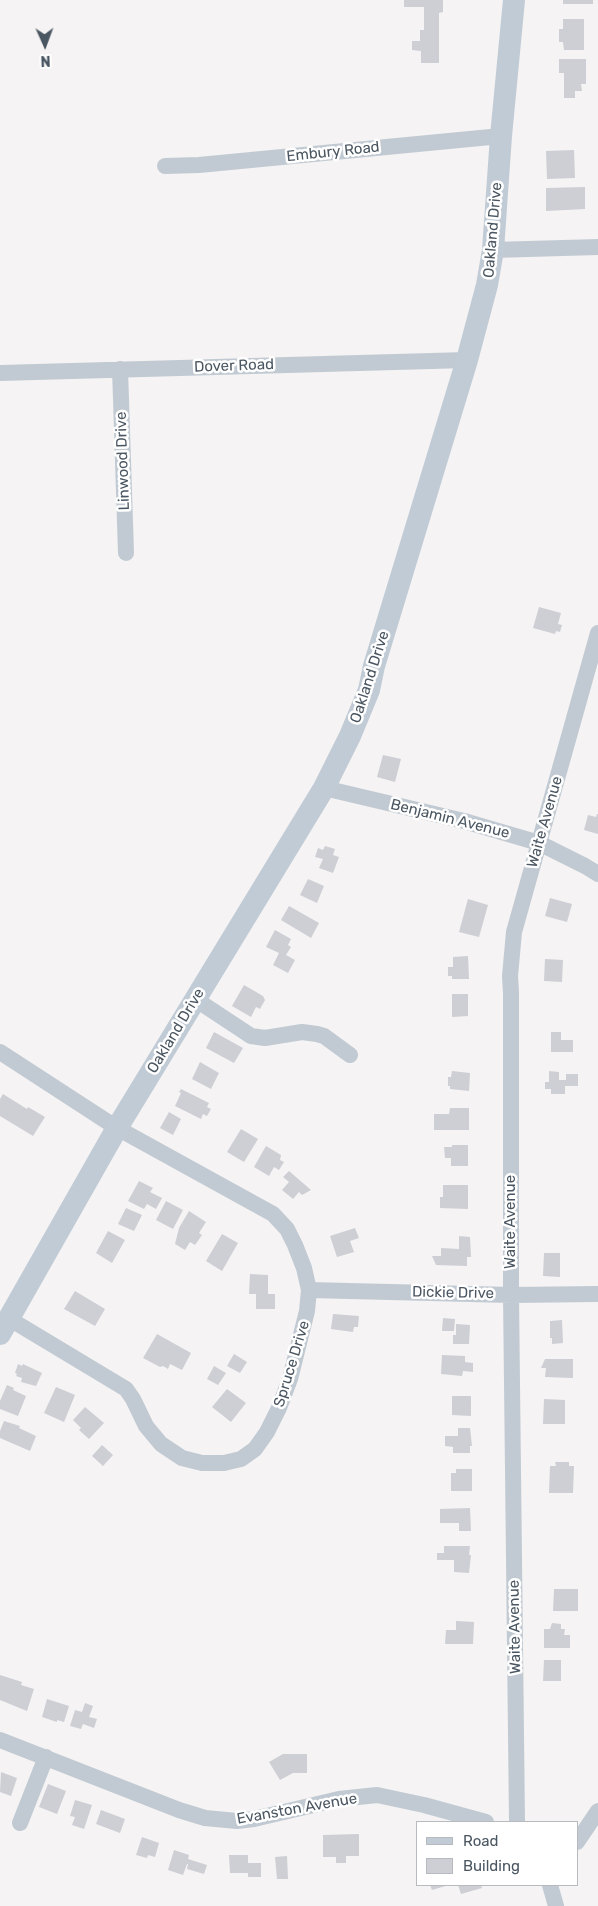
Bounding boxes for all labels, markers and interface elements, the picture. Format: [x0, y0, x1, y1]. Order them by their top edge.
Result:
north arrow [20, 20, 70, 70]
text: N [40, 52, 51, 69]
street label: Embury Road [286, 138, 380, 166]
street label: Oakland Drive [480, 181, 506, 279]
street label: Dover Road [194, 356, 274, 376]
street label: Linwood Drive [112, 411, 134, 511]
street label: Oakland Drive [347, 629, 393, 725]
street label: Waite Avenue [523, 774, 567, 870]
street label: Benjamin Avenue [389, 796, 511, 842]
street label: Oakland Drive [144, 985, 208, 1077]
street label: Waite Avenue [502, 1175, 520, 1269]
street label: Dickie Drive [412, 1283, 494, 1303]
street label: Spruce Drive [270, 1319, 314, 1409]
street label: Waite Avenue [505, 1580, 525, 1674]
street label: Evanston Avenue [236, 1790, 358, 1828]
legend [416, 1821, 578, 1886]
text: Road [463, 1832, 499, 1850]
text: Building [463, 1857, 520, 1875]

